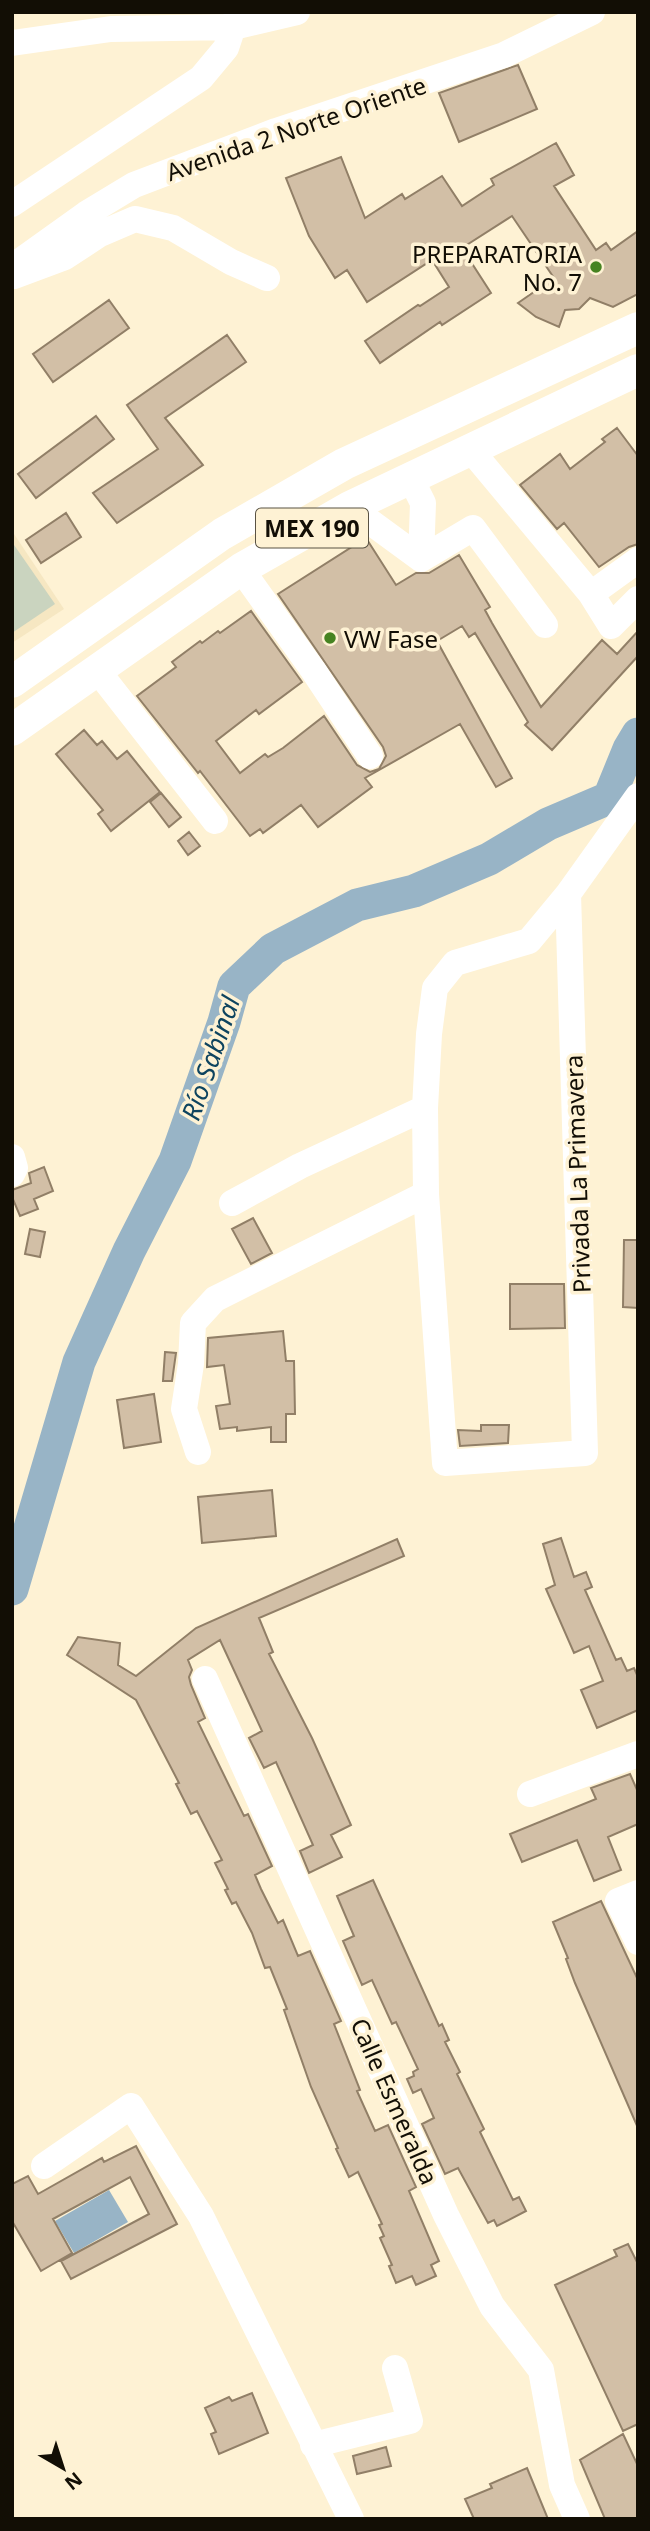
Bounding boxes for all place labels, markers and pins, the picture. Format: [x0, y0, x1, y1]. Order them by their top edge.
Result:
place label: PREPARATORIA No. 7 [412, 237, 583, 298]
marker: PREPARATORIA No. 7 [588, 259, 604, 275]
place label: VW Fase [344, 622, 438, 655]
marker: VW Fase [322, 630, 338, 646]

